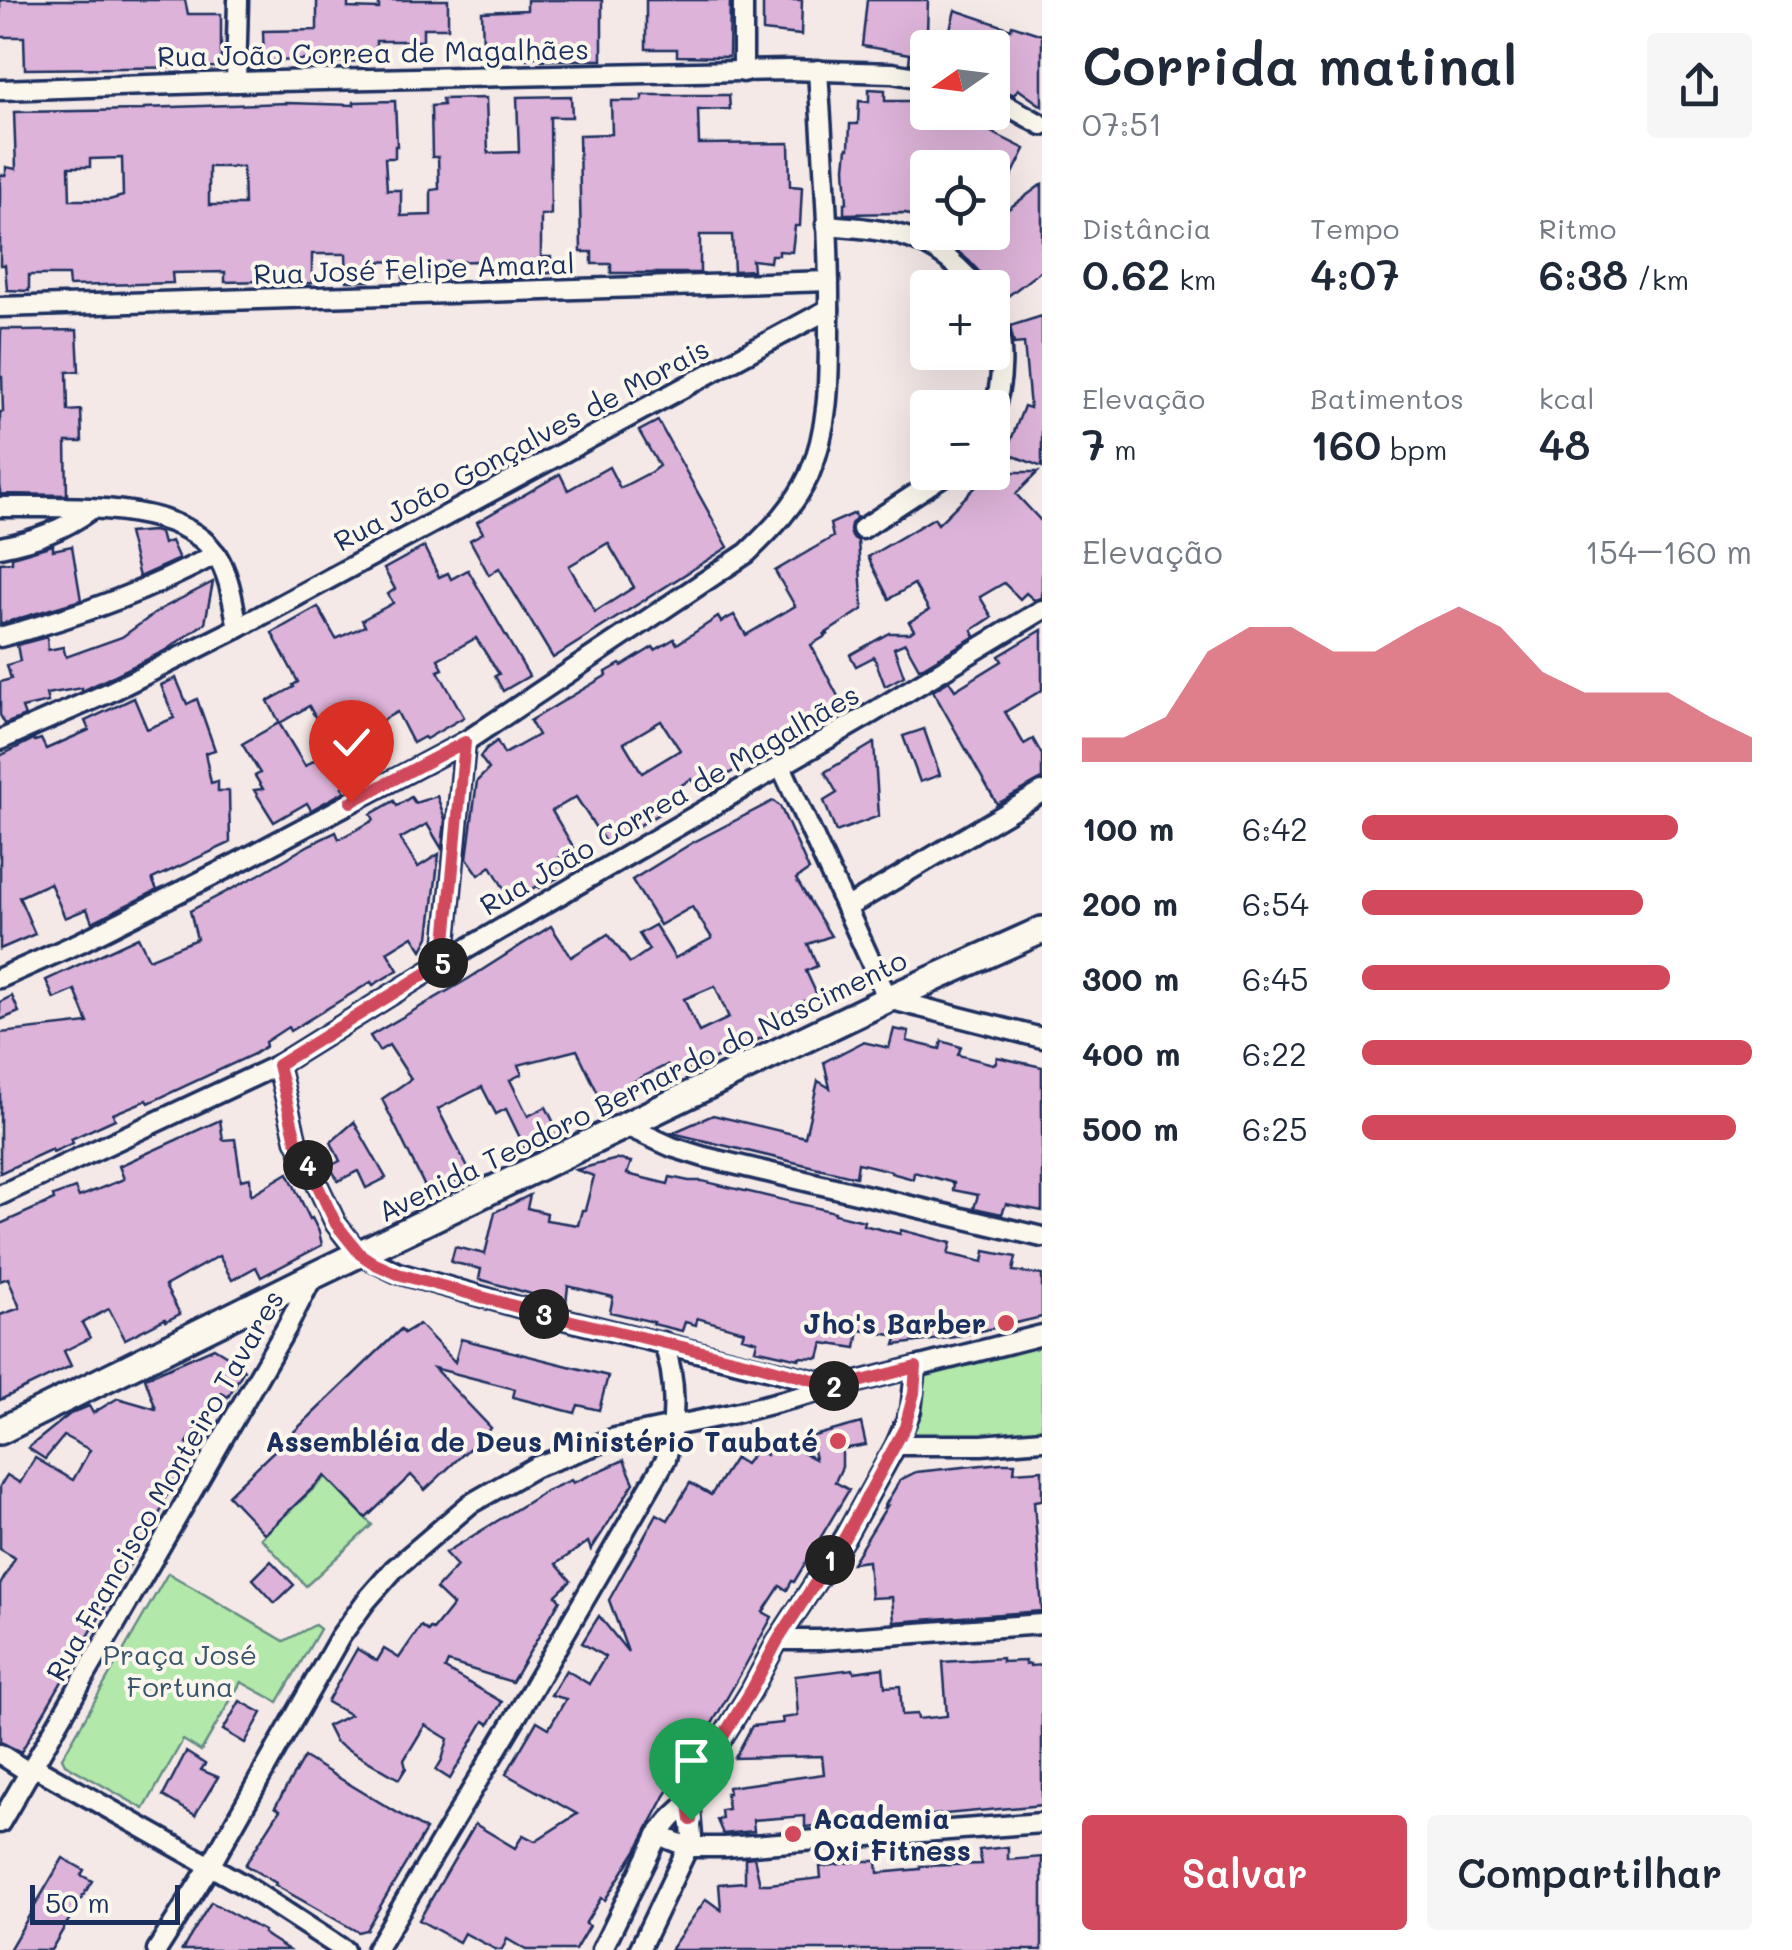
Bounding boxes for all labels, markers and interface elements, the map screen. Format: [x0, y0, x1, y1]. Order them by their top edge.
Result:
text: Corrida matinal [1082, 28, 1518, 100]
street label: Rua João Correa de Magalhães [157, 30, 589, 74]
north arrow [910, 30, 1010, 130]
map controls [910, 30, 1010, 490]
button: share [1647, 33, 1752, 138]
text: 07:51 [1082, 102, 1162, 144]
button: locate [910, 150, 1010, 250]
text: Distância [1082, 210, 1211, 246]
text: Tempo [1310, 210, 1399, 246]
text: Ritmo [1539, 210, 1616, 246]
street label: Rua José Felipe Amaral [253, 244, 575, 292]
text: 0.62 [1082, 246, 1170, 301]
text: 4:07 [1310, 246, 1400, 301]
text: 6:38 [1539, 246, 1628, 301]
text: km [1170, 261, 1216, 297]
text: /km [1628, 261, 1689, 297]
button: + [910, 270, 1010, 370]
street label: Rua João Gonçalves de Morais [327, 330, 715, 558]
text: Elevação [1082, 380, 1205, 416]
text: Batimentos [1310, 380, 1464, 416]
text: kcal [1539, 380, 1594, 416]
button: − [910, 390, 1010, 490]
text: 7 [1082, 416, 1105, 471]
text: 160 [1310, 416, 1381, 471]
text: 48 [1539, 416, 1590, 471]
text: m [1105, 431, 1137, 467]
text: bpm [1381, 431, 1447, 467]
text: Elevação [1082, 530, 1223, 572]
text: 154–160 m [1585, 530, 1752, 572]
street label: Rua João Correa de Magalhães [473, 675, 865, 923]
pin [309, 700, 394, 803]
icon: check [324, 715, 379, 770]
text: 100 m [1082, 807, 1174, 849]
text: 6:42 [1242, 807, 1308, 849]
text: 200 m [1082, 882, 1178, 924]
text: 6:54 [1242, 882, 1309, 924]
pin: 5 [418, 938, 468, 988]
street label: Avenida Teodoro Bernardo do Nascimento [372, 941, 912, 1229]
text: 5 [435, 945, 451, 981]
text: 300 m [1082, 957, 1179, 999]
text: 6:45 [1242, 957, 1309, 999]
text: 400 m [1082, 1032, 1180, 1074]
text: 6:22 [1242, 1032, 1307, 1074]
text: 500 m [1082, 1107, 1179, 1149]
text: 6:25 [1242, 1107, 1308, 1149]
pin: 4 [283, 1140, 333, 1190]
text: 4 [299, 1147, 317, 1183]
street label: Rua Francisco Monteiro Tavares [37, 1283, 291, 1687]
pin: 3 [519, 1289, 569, 1339]
text: 3 [536, 1296, 552, 1332]
place label: Jho's Barber [803, 1305, 986, 1341]
marker: Jho's Barber [995, 1312, 1017, 1334]
pin: 2 [809, 1361, 859, 1411]
text: 2 [826, 1368, 842, 1404]
place label: Assembléia de Deus Ministério Taubaté [265, 1423, 818, 1459]
marker: Assembléia de Deus Ministério Taubaté [827, 1430, 849, 1452]
pin: 1 [805, 1535, 855, 1585]
text: 1 [824, 1542, 836, 1578]
park label: Praça José Fortuna [103, 1636, 257, 1704]
pin [649, 1718, 734, 1821]
icon: arrive [664, 1733, 719, 1788]
place label: Academia Oxi Fitness [813, 1800, 971, 1868]
button: Salvar [1082, 1815, 1407, 1930]
button: Compartilhar [1427, 1815, 1752, 1930]
marker: Academia Oxi Fitness [782, 1823, 804, 1845]
scale bar [30, 1880, 180, 1924]
text: 50 m [45, 1884, 110, 1920]

